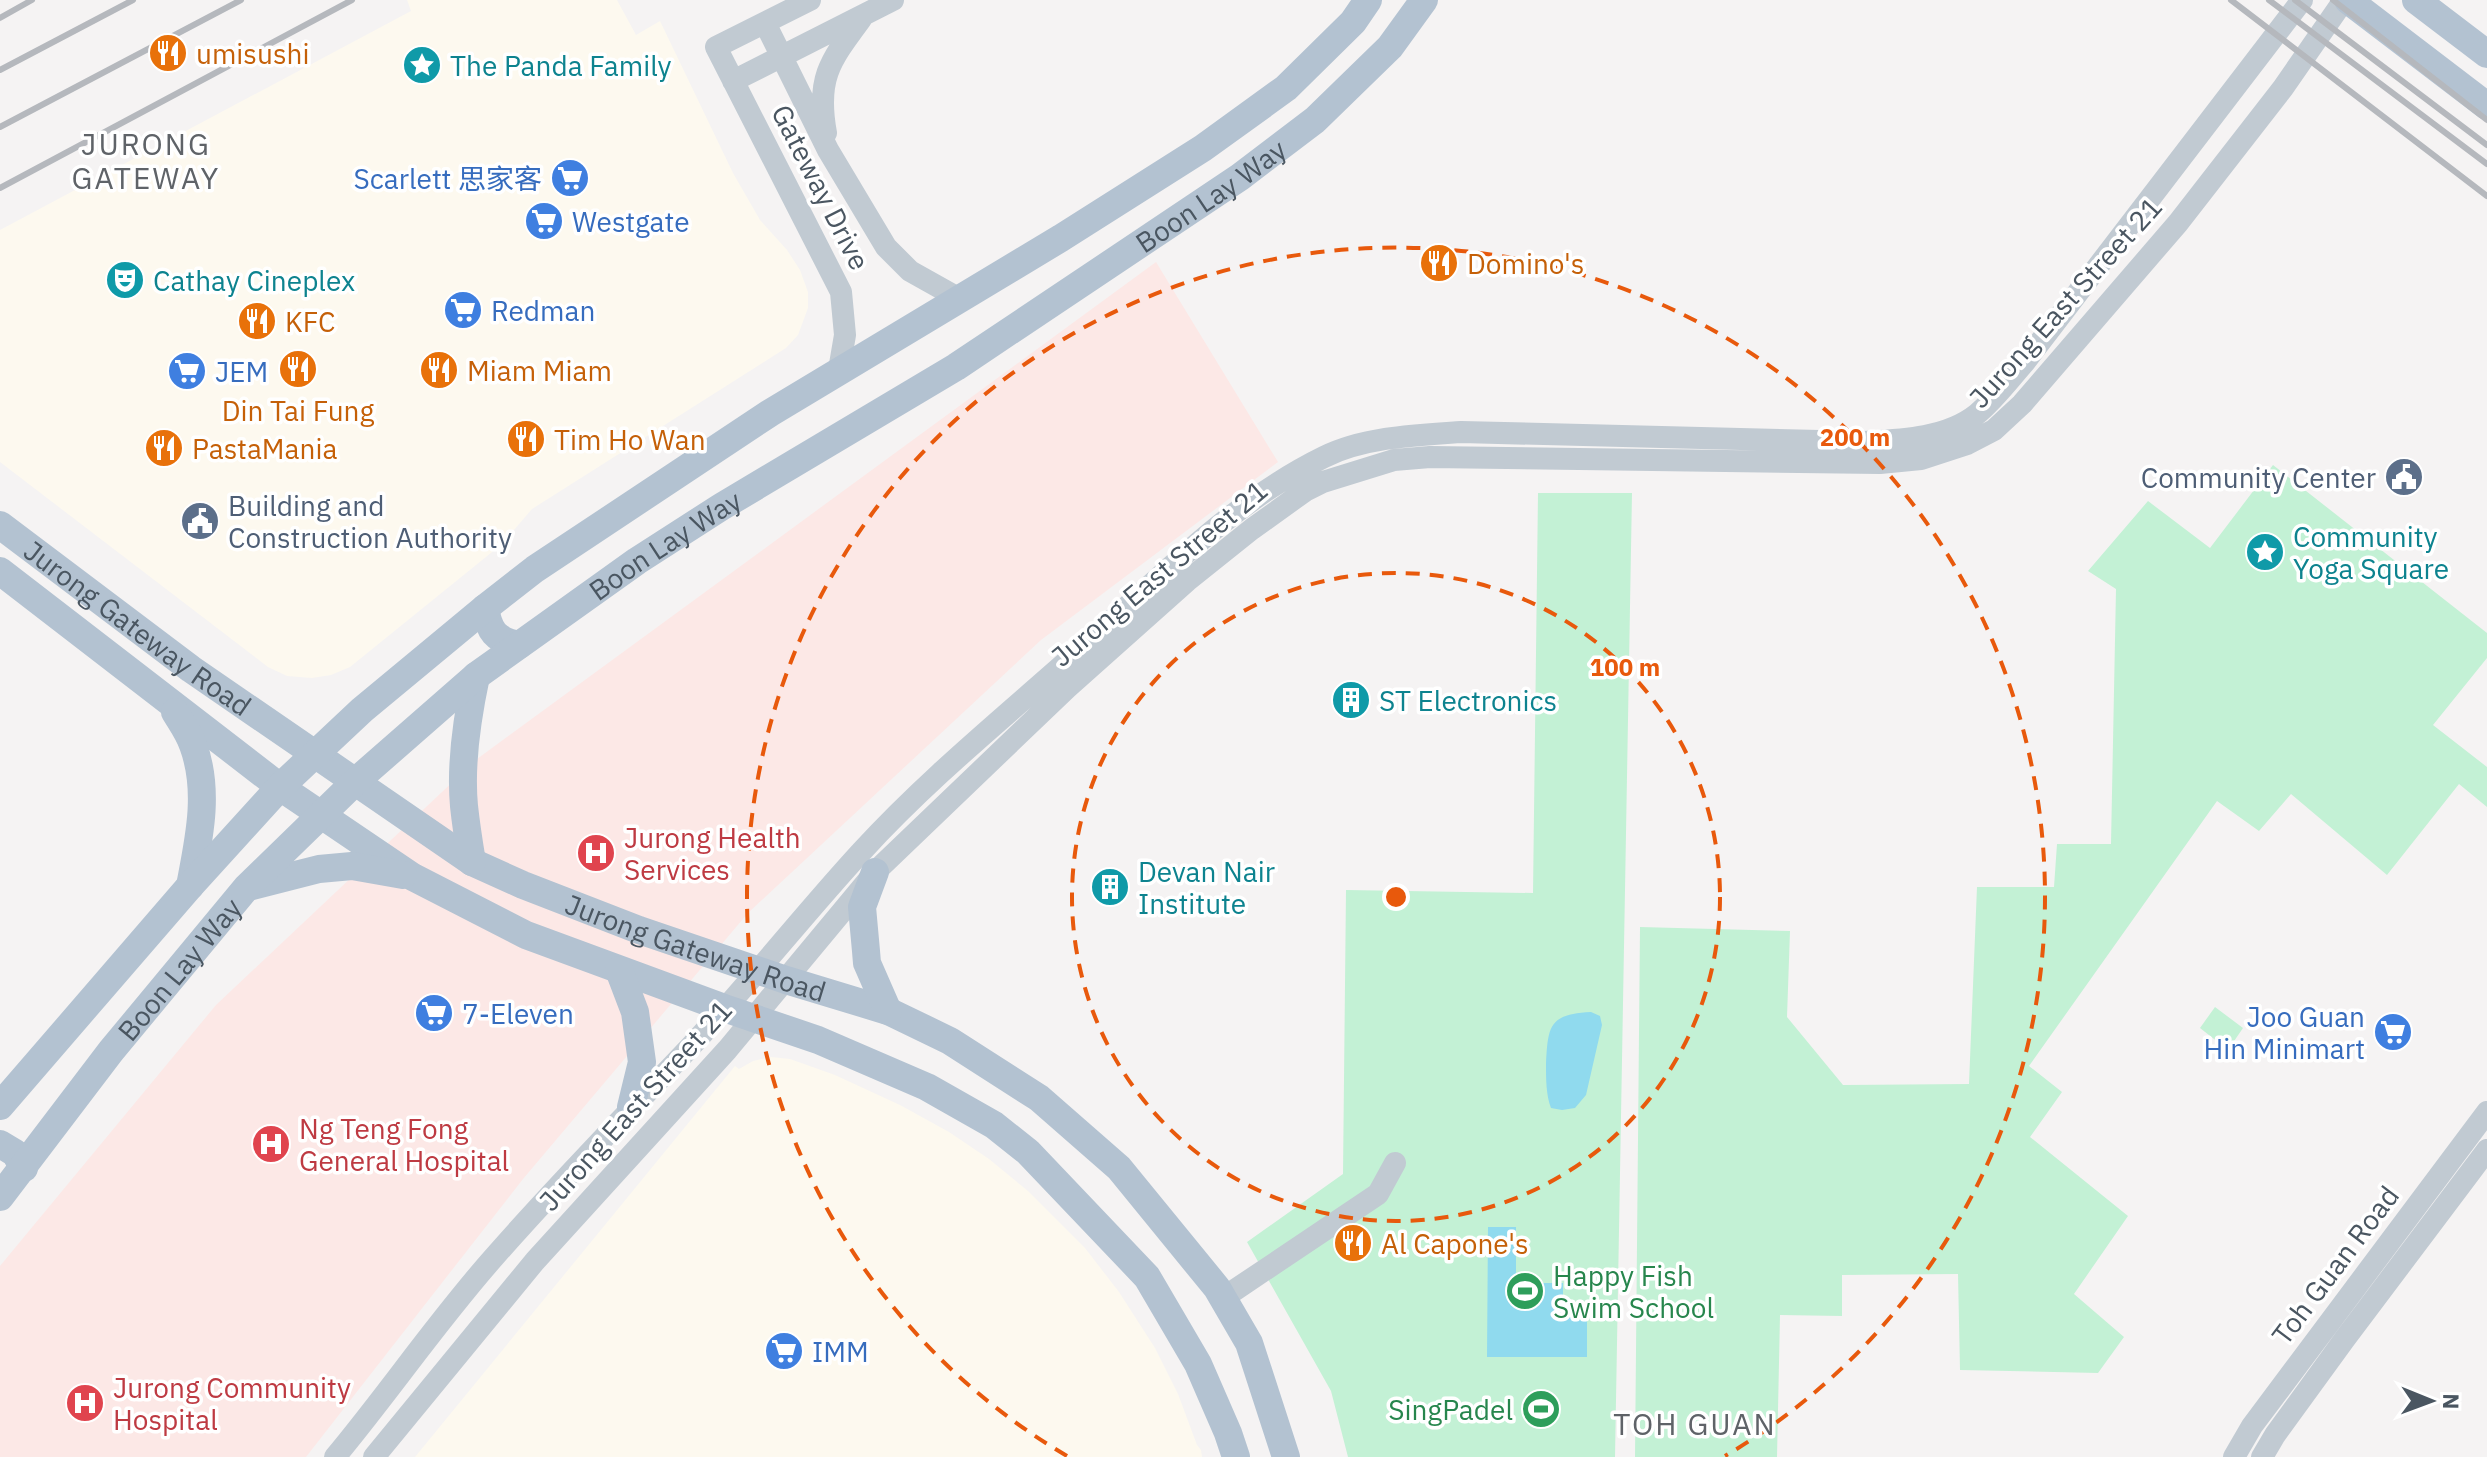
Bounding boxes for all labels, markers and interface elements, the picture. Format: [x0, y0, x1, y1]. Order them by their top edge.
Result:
restaurant icon: umisushi [147, 32, 189, 74]
place label: umisushi [196, 35, 309, 72]
place icon: The Panda Family [401, 44, 443, 86]
place label: The Panda Family [450, 47, 672, 84]
street label: Gateway Drive [763, 98, 879, 276]
district label: JURONG GATEWAY [72, 124, 220, 197]
street label: Boon Lay Way [1128, 130, 1293, 260]
supermarket icon: Scarlett 思家客 [549, 157, 591, 199]
place label: Scarlett 思家客 [353, 160, 542, 197]
street label: Jurong East Street 21 [1960, 189, 2170, 415]
supermarket icon: Westgate [523, 200, 565, 242]
place label: Westgate [572, 203, 690, 240]
restaurant icon: Domino's [1418, 242, 1460, 284]
place label: Domino's [1467, 245, 1584, 282]
theatre icon: Cathay Cineplex [104, 259, 146, 301]
place label: Cathay Cineplex [153, 262, 355, 299]
supermarket icon: Redman [442, 289, 484, 331]
place label: Redman [491, 292, 595, 329]
restaurant icon: KFC [236, 300, 278, 342]
place label: KFC [285, 303, 335, 340]
restaurant icon: Din Tai Fung [277, 348, 319, 390]
restaurant icon: Miam Miam [418, 349, 460, 391]
supermarket icon: JEM [166, 350, 208, 392]
place label: Miam Miam [467, 352, 612, 389]
place label: JEM [215, 353, 268, 390]
place label: Din Tai Fung [222, 392, 374, 429]
restaurant icon: Tim Ho Wan [505, 418, 547, 460]
place label: Tim Ho Wan [554, 421, 706, 458]
text: 200 m [1820, 421, 1890, 453]
restaurant icon: PastaMania [143, 427, 185, 469]
place label: PastaMania [192, 430, 337, 467]
public building icon: Community Center [2383, 456, 2425, 498]
place label: Community Center [2141, 459, 2376, 496]
street label: Jurong East Street 21 [1043, 472, 1275, 674]
street label: Boon Lay Way [581, 481, 748, 608]
place label: Building and Construction Authority [228, 487, 512, 556]
public building icon: Building and Construction Authority [179, 500, 221, 542]
place label: Community Yoga Square [2293, 518, 2449, 587]
street label: Jurong Gateway Road [17, 531, 259, 724]
place icon: Community Yoga Square [2244, 531, 2286, 573]
text: 100 m [1590, 651, 1660, 683]
building icon: ST Electronics [1330, 679, 1372, 721]
place label: ST Electronics [1379, 682, 1557, 719]
place label: Jurong Health Services [624, 819, 801, 888]
hospital icon: Jurong Health Services [575, 832, 617, 874]
place label: Devan Nair Institute [1138, 853, 1275, 922]
building icon: Devan Nair Institute [1089, 866, 1131, 908]
centre of rings [1382, 883, 1410, 911]
street label: Jurong Gateway Road [560, 885, 831, 1010]
street label: Boon Lay Way [109, 890, 249, 1048]
supermarket icon: 7-Eleven [413, 992, 455, 1034]
street label: Jurong East Street 21 [530, 992, 740, 1218]
place label: 7-Eleven [462, 995, 574, 1032]
place label: Joo Guan Hin Minimart [2203, 998, 2365, 1067]
supermarket icon: Joo Guan Hin Minimart [2372, 1011, 2414, 1053]
place label: Ng Teng Fong General Hospital [299, 1110, 509, 1179]
hospital icon: Ng Teng Fong General Hospital [250, 1123, 292, 1165]
street label: Toh Guan Road [2263, 1178, 2407, 1352]
restaurant icon: Al Capone's [1332, 1222, 1374, 1264]
place label: Al Capone's [1381, 1225, 1529, 1262]
place label: Happy Fish Swim School [1553, 1257, 1714, 1326]
sports icon: Happy Fish Swim School [1504, 1270, 1546, 1312]
supermarket icon: IMM [763, 1330, 805, 1372]
place label: IMM [812, 1333, 869, 1370]
north arrow [2391, 1361, 2471, 1441]
place label: Jurong Community Hospital [113, 1369, 351, 1438]
hospital icon: Jurong Community Hospital [64, 1382, 106, 1424]
sports icon: SingPadel [1520, 1388, 1562, 1430]
place label: SingPadel [1388, 1391, 1513, 1428]
text: N [2437, 1393, 2466, 1410]
district label: TOH GUAN [1613, 1404, 1777, 1443]

